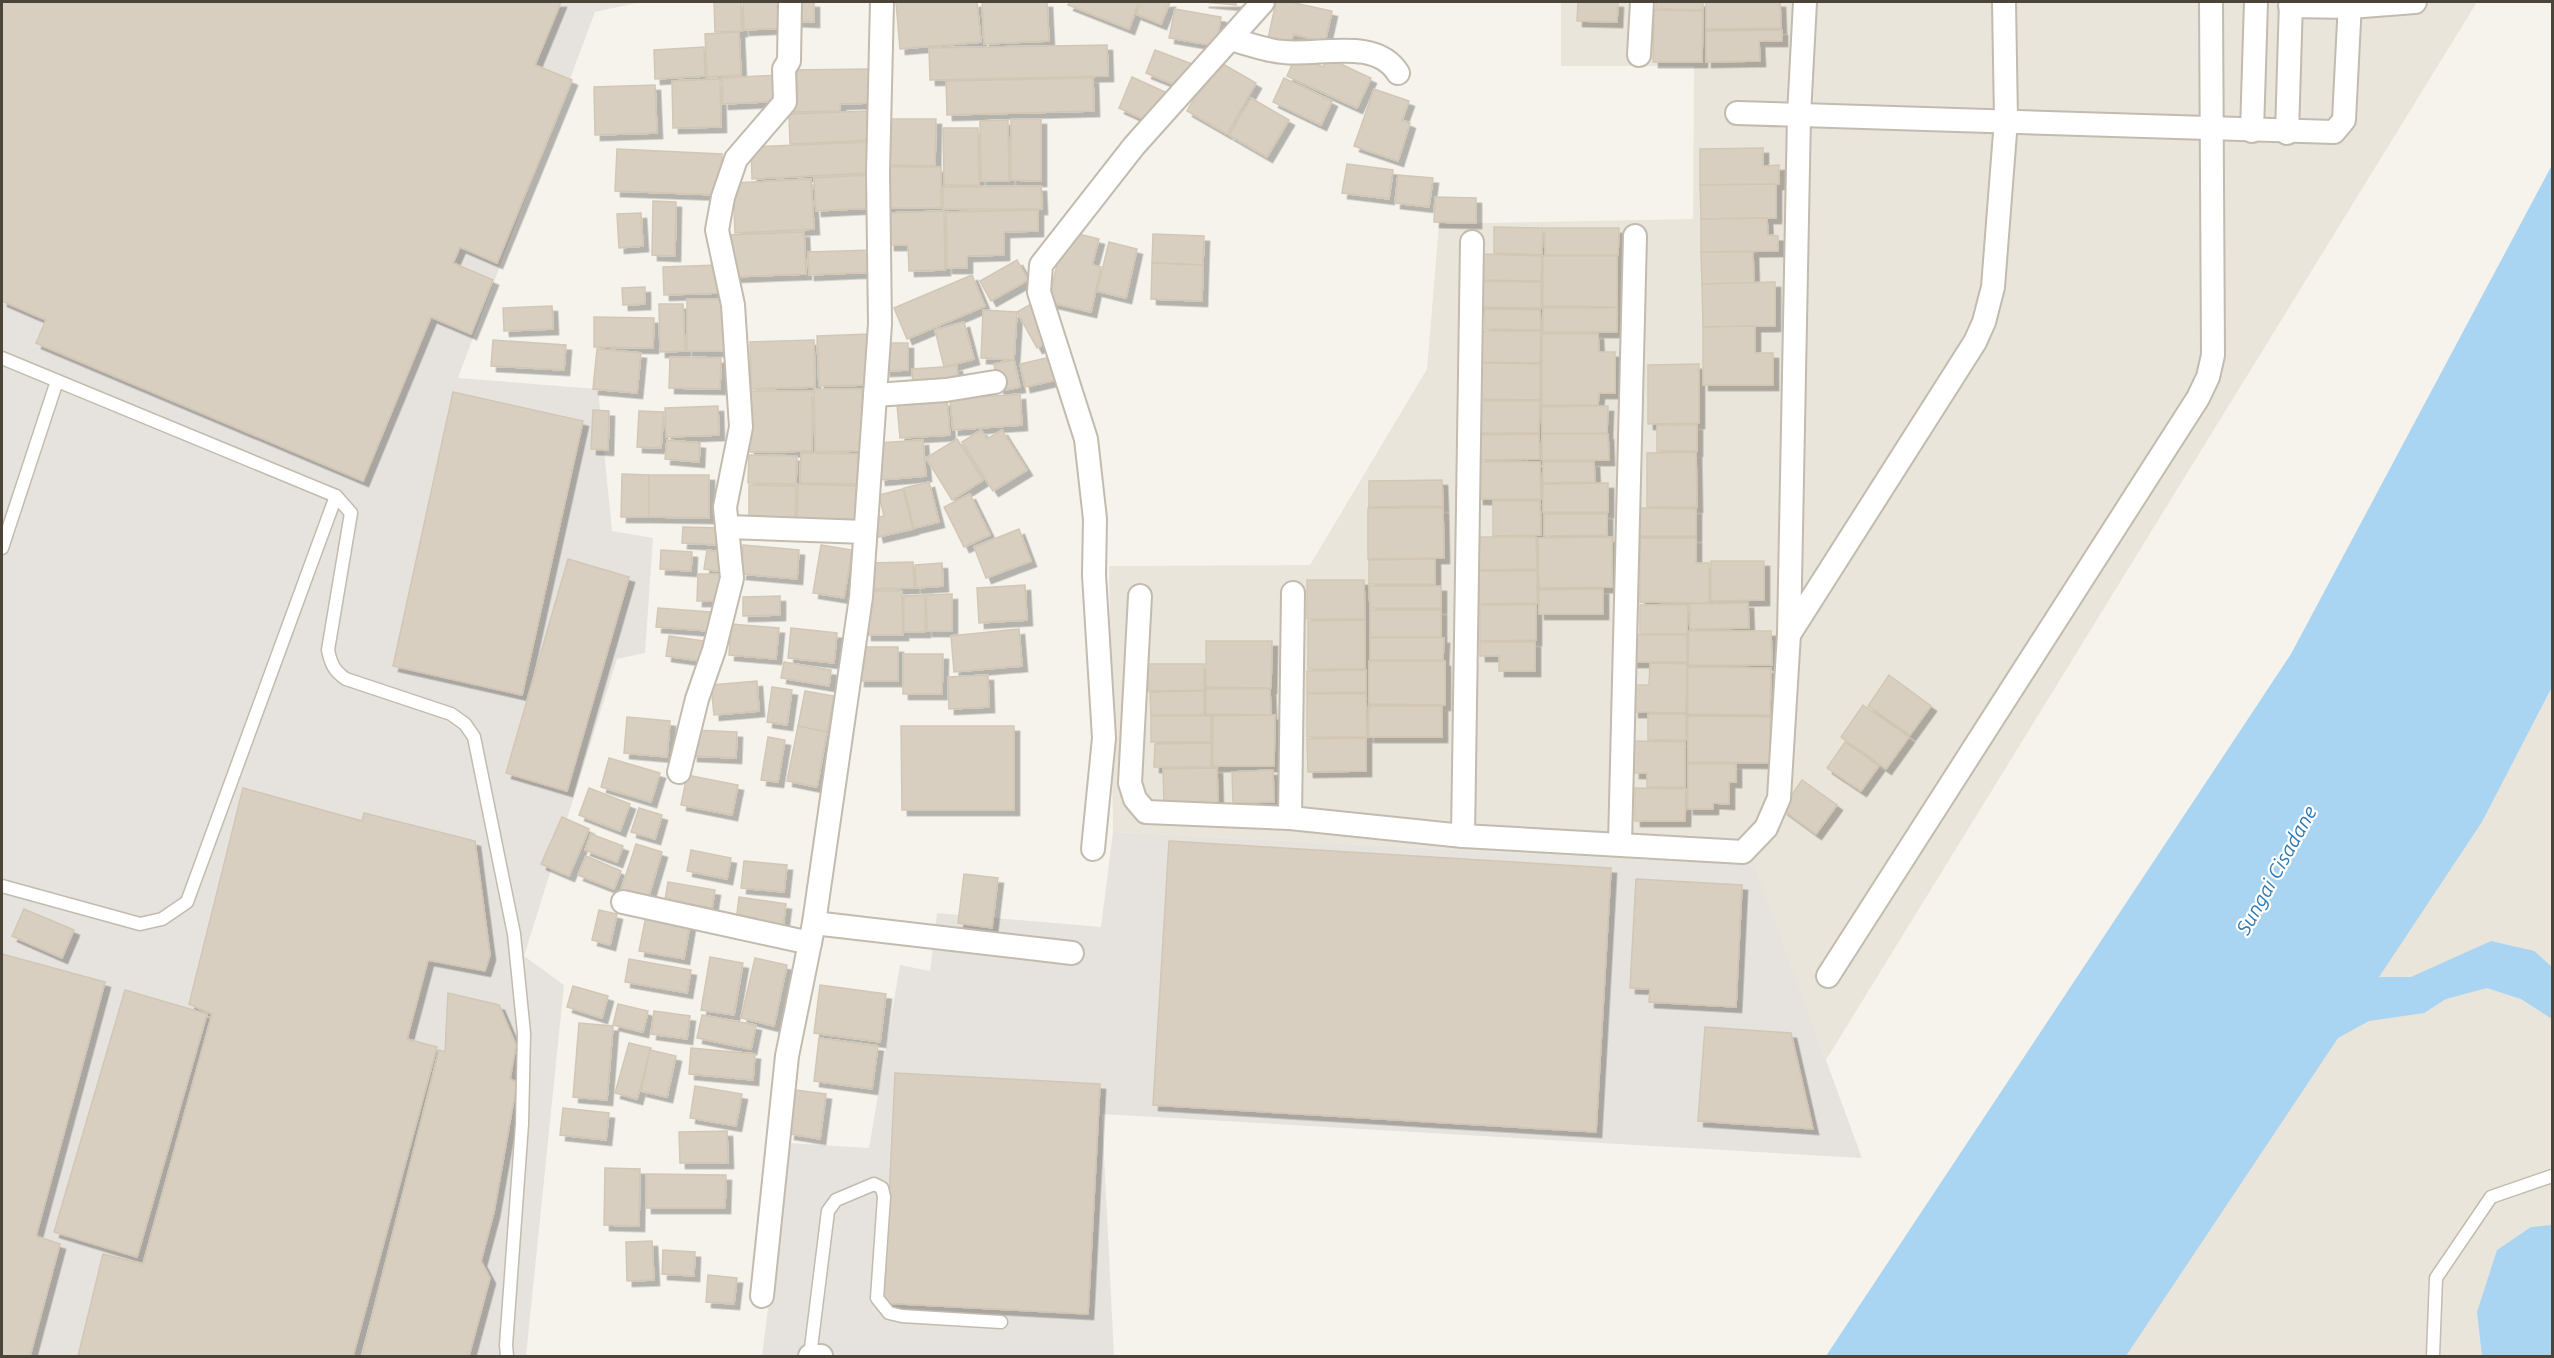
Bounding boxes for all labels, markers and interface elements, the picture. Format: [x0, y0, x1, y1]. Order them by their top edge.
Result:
water label: Sungai Cisadane [2231, 802, 2321, 939]

